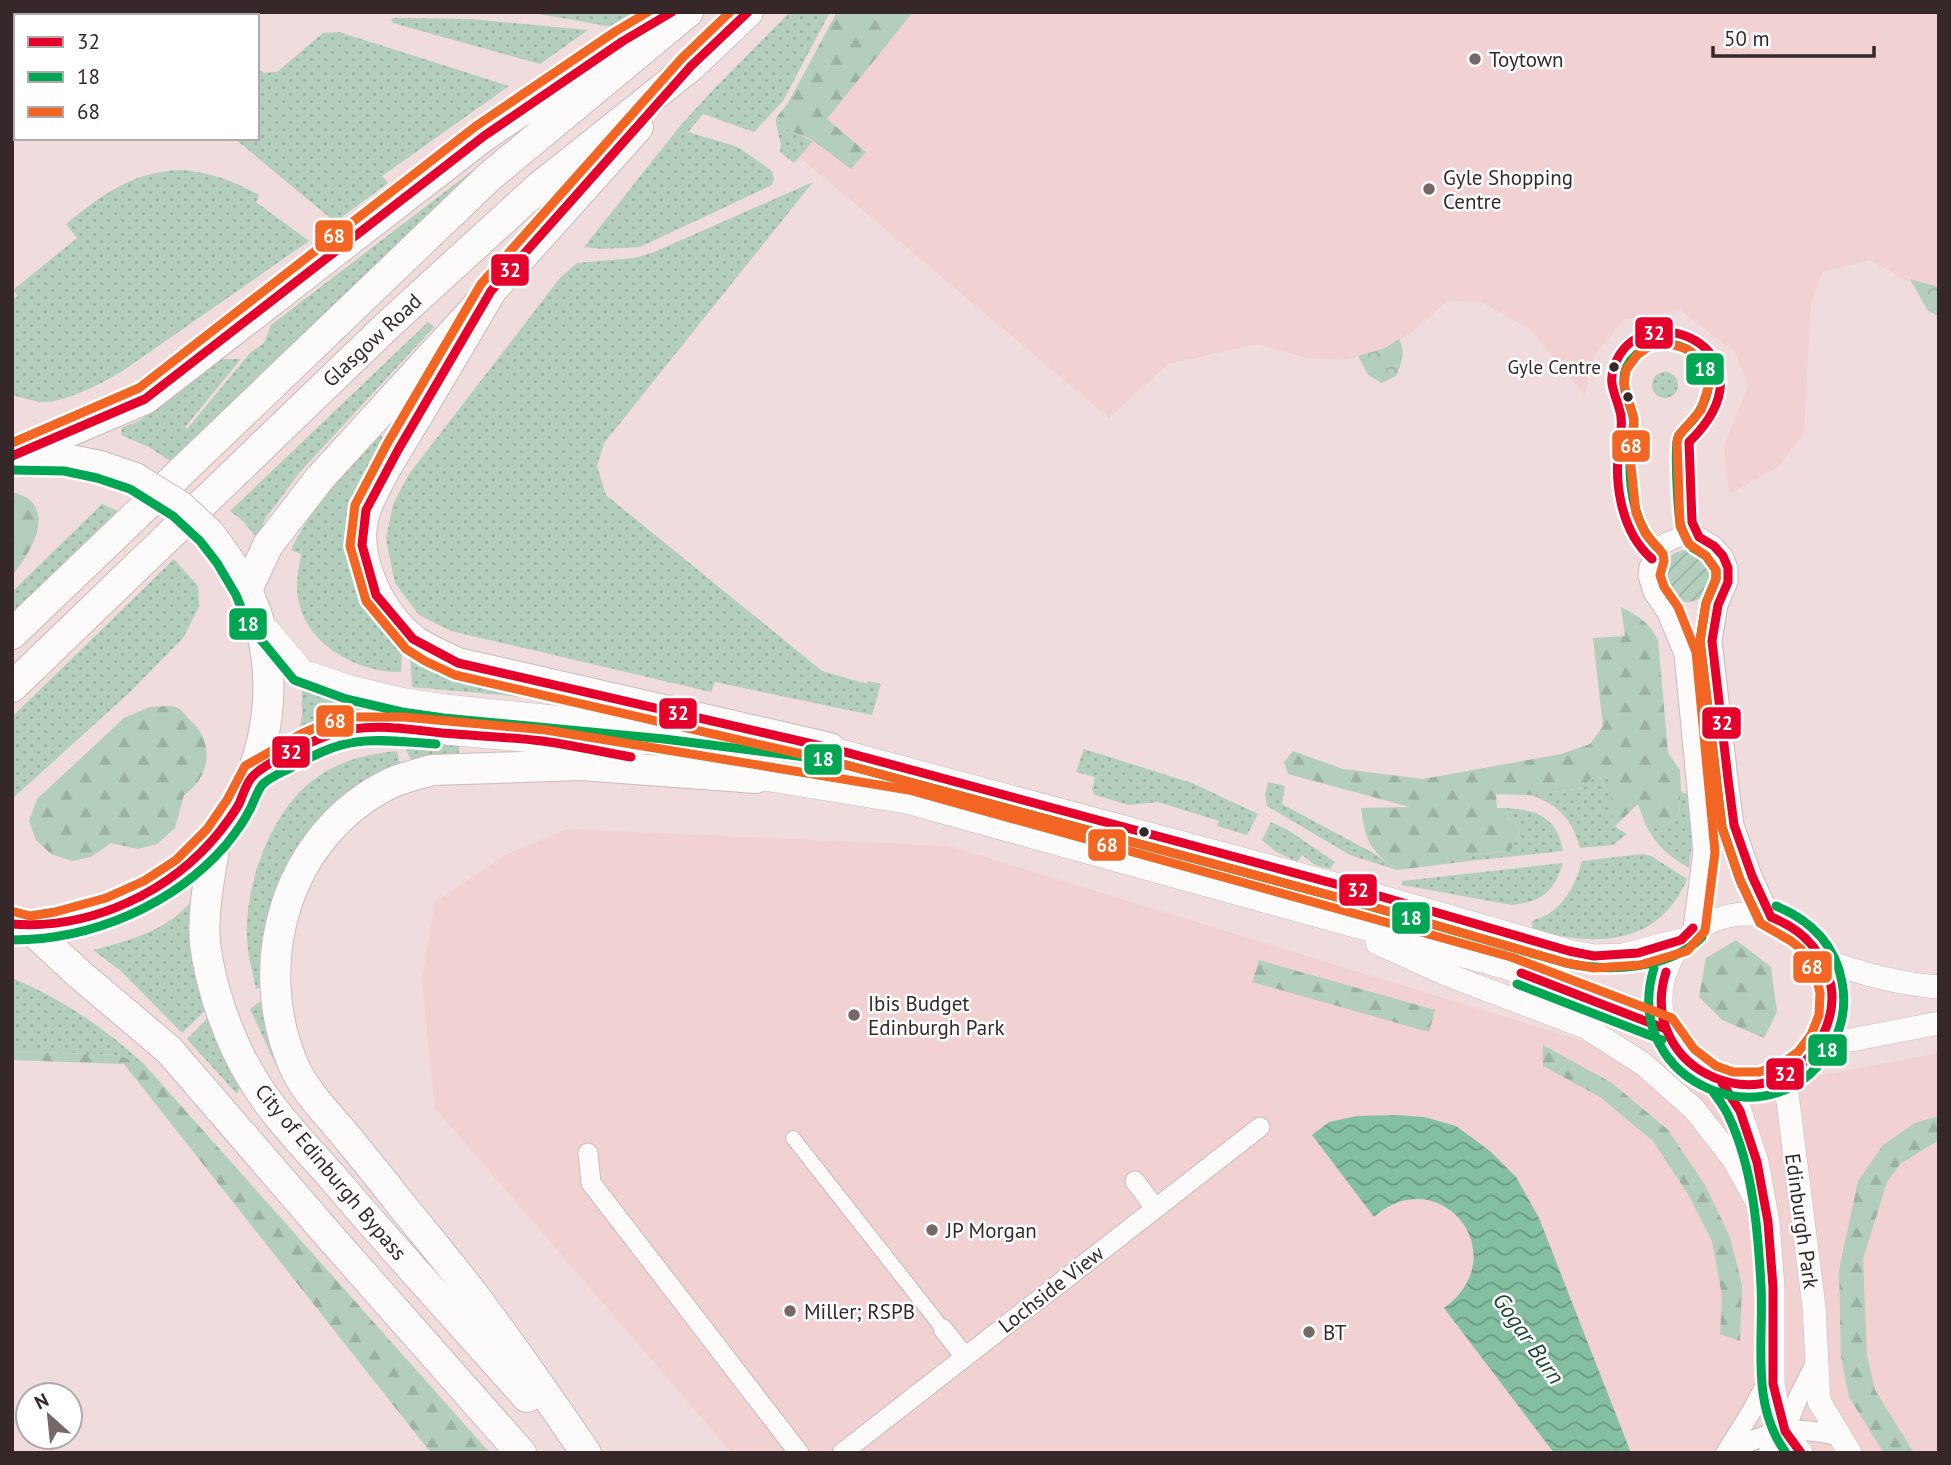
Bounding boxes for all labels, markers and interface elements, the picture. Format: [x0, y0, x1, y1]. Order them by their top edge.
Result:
legend [14, 14, 259, 140]
scale bar [1713, 14, 1874, 58]
text: 50 m [1724, 25, 1770, 52]
text: 32 [77, 28, 100, 55]
place label: Toytown [1489, 46, 1564, 73]
marker: Toytown [1467, 51, 1483, 67]
text: 18 [77, 63, 100, 90]
text: 68 [77, 98, 100, 125]
place label: Gyle Shopping Centre [1443, 164, 1573, 215]
marker: Gyle Shopping Centre [1421, 181, 1437, 197]
line badge: 68 [314, 219, 354, 253]
text: 68 [323, 224, 345, 248]
line badge: 32 [490, 253, 530, 287]
text: 32 [499, 258, 521, 282]
street label: Glasgow Road [317, 287, 427, 393]
line badge: 32 [1634, 316, 1674, 350]
text: 32 [1643, 321, 1665, 345]
line badge: 18 [1685, 352, 1725, 386]
place label: Gyle Centre [1507, 355, 1601, 379]
text: 18 [1694, 357, 1716, 381]
marker: Gyle Centre [1607, 360, 1621, 374]
unlabelled marker [1621, 390, 1635, 404]
line badge: 68 [1611, 429, 1651, 463]
text: 68 [1620, 434, 1642, 458]
line badge: 18 [228, 607, 268, 641]
text: 18 [237, 612, 259, 636]
line badge: 32 [658, 697, 698, 730]
text: 32 [667, 701, 689, 725]
line badge: 68 [315, 704, 355, 738]
line badge: 32 [1701, 706, 1742, 740]
text: 68 [324, 709, 346, 733]
text: 32 [1711, 711, 1733, 735]
line badge: 32 [271, 735, 311, 769]
text: 32 [280, 740, 302, 764]
line badge: 18 [803, 743, 843, 776]
text: 18 [812, 747, 834, 771]
unlabelled marker [1137, 825, 1151, 839]
line badge: 68 [1087, 828, 1127, 862]
text: 68 [1096, 833, 1118, 857]
line badge: 32 [1338, 873, 1378, 907]
text: 32 [1347, 878, 1369, 902]
line badge: 18 [1391, 901, 1431, 935]
text: 18 [1400, 906, 1422, 930]
line badge: 68 [1792, 950, 1833, 984]
text: 68 [1801, 955, 1823, 979]
place label: Ibis Budget Edinburgh Park [868, 990, 1004, 1041]
marker: Ibis Budget Edinburgh Park [846, 1007, 862, 1023]
line badge: 18 [1807, 1033, 1848, 1067]
text: 18 [1816, 1038, 1838, 1062]
line badge: 32 [1765, 1057, 1805, 1091]
text: 32 [1774, 1062, 1796, 1086]
street label: City of Edinburgh Bypass [249, 1078, 413, 1266]
street label: Edinburgh Park [1779, 1152, 1825, 1290]
place label: JP Morgan [945, 1217, 1037, 1244]
marker: JP Morgan [924, 1222, 940, 1238]
street label: Lochside View [993, 1239, 1110, 1339]
water label: Gogar Burn [1487, 1287, 1571, 1389]
place label: Miller; RSPB [804, 1298, 915, 1325]
marker: Miller; RSPB [782, 1303, 798, 1319]
place label: BT [1323, 1319, 1347, 1346]
marker: BT [1301, 1324, 1317, 1340]
north arrow [14, 1381, 84, 1451]
text: N [30, 1387, 52, 1414]

